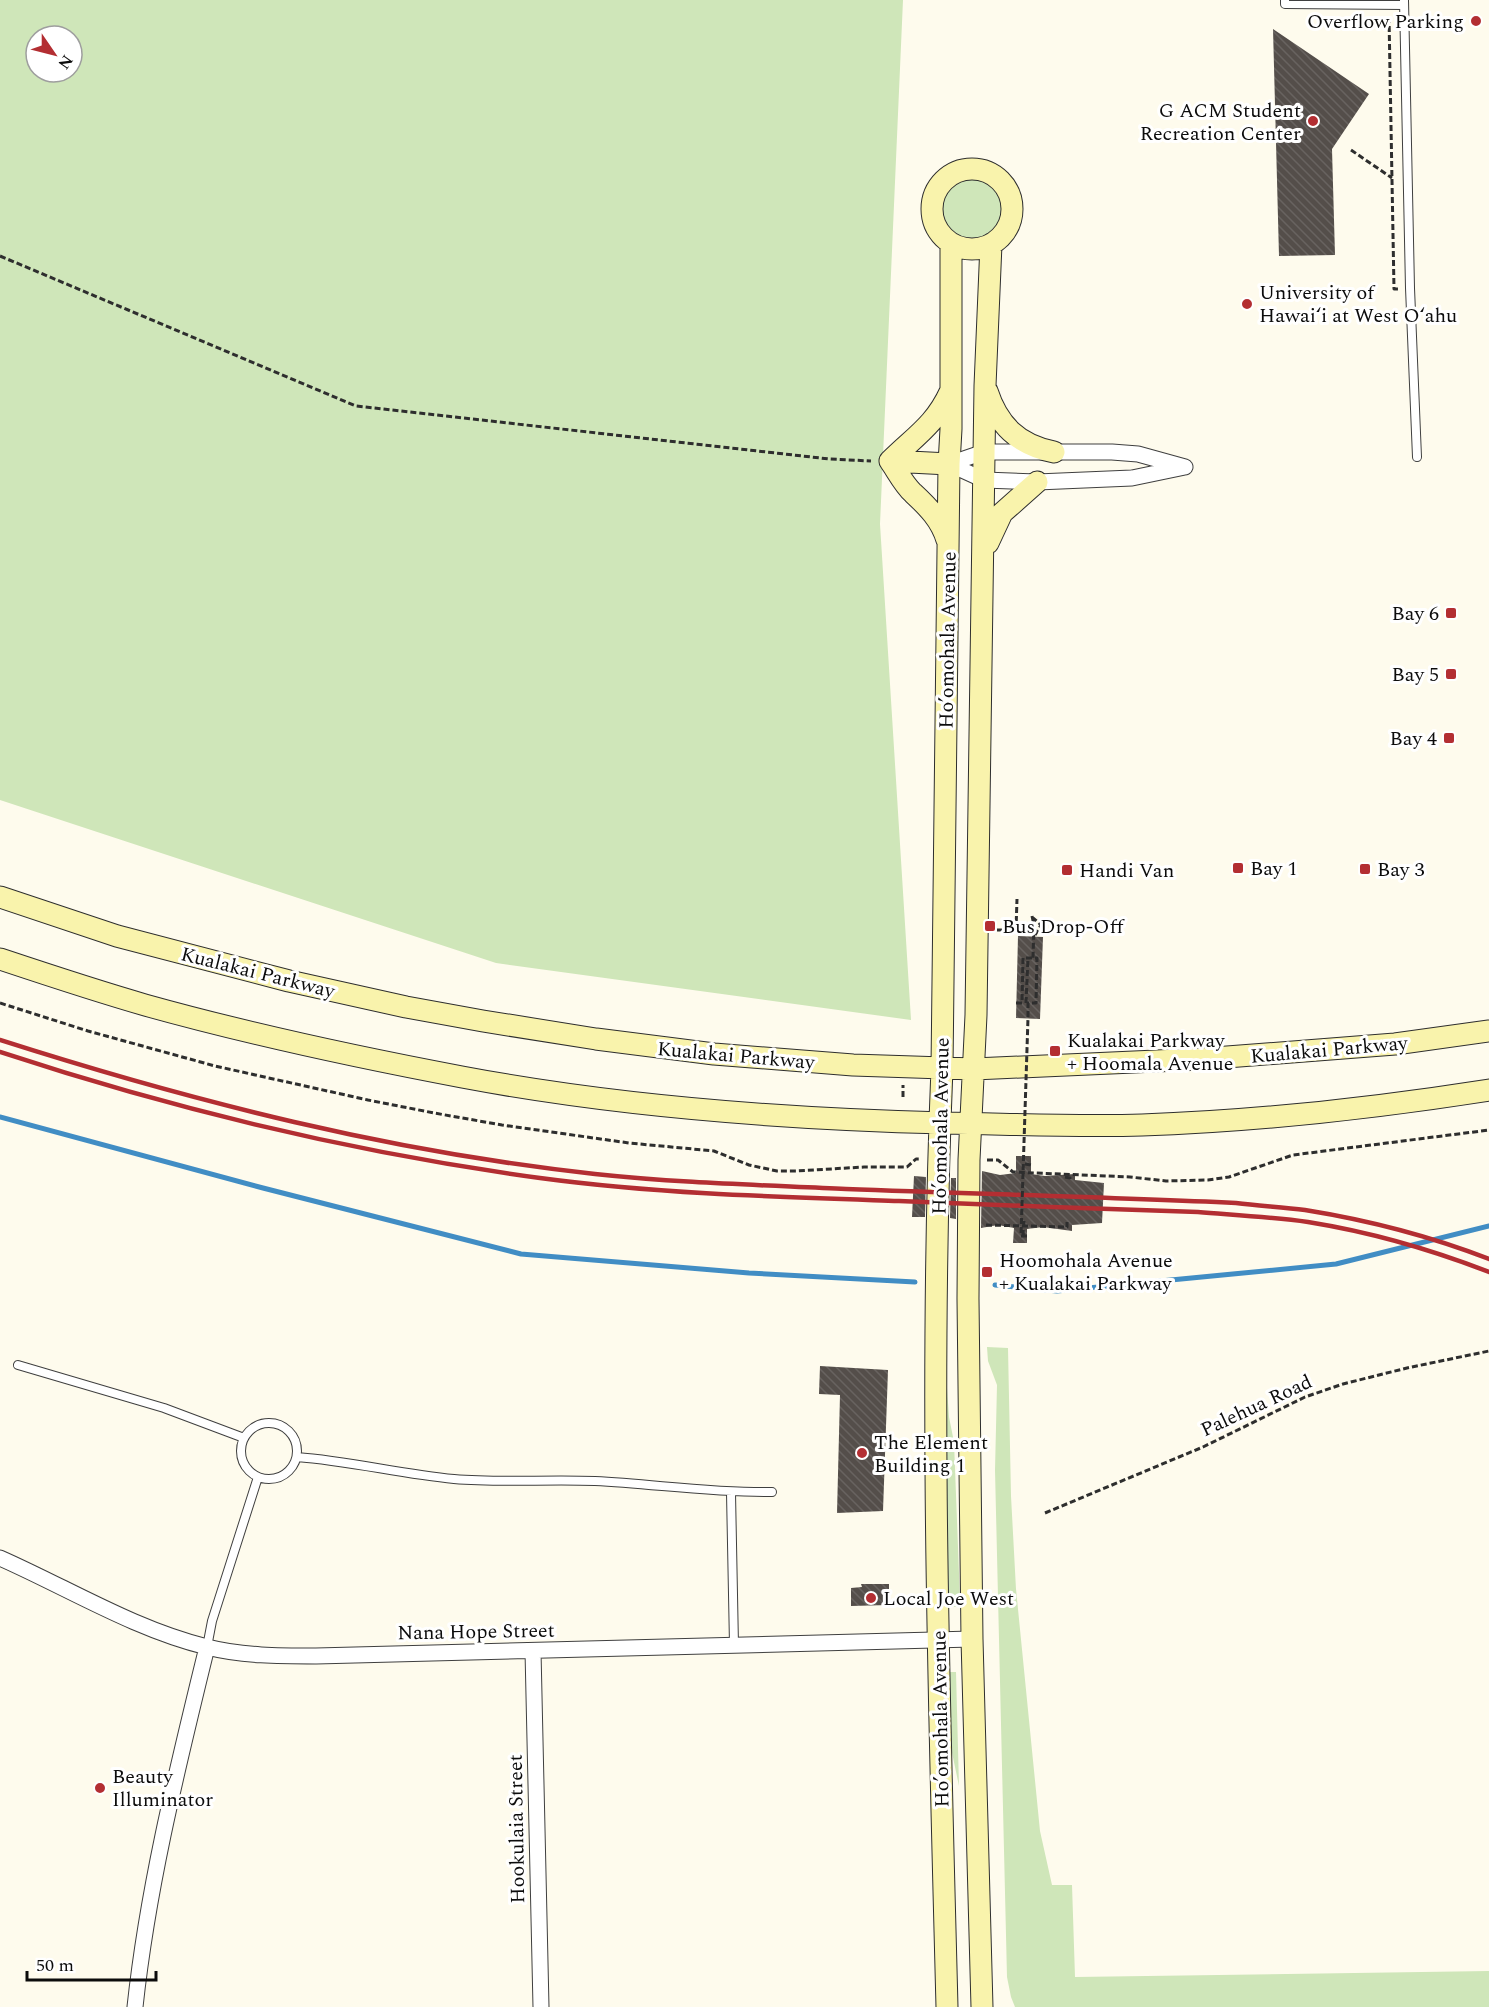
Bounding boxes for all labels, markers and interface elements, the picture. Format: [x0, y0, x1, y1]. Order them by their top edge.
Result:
place label: Overflow Parking [1307, 7, 1464, 37]
marker: Overflow Parking [1469, 14, 1483, 28]
north arrow [24, 24, 84, 84]
text: N [52, 50, 79, 74]
place label: G ACM Student Recreation Center [1140, 96, 1301, 149]
marker: G ACM Student Recreation Center [1306, 114, 1320, 128]
place label: University of Hawaiʻi at West Oʻahu [1259, 278, 1457, 331]
marker: University of Hawaiʻi at West Oʻahu [1240, 297, 1254, 311]
street label: Ho’omohala Avenue [931, 551, 965, 729]
place label: Bay 6 [1392, 599, 1439, 629]
marker: Bay 6 [1444, 606, 1458, 620]
place label: Bay 5 [1392, 660, 1439, 690]
marker: Bay 5 [1444, 667, 1458, 681]
place label: Bay 4 [1390, 724, 1437, 754]
marker: Bay 4 [1442, 731, 1456, 745]
place label: Bay 1 [1250, 854, 1297, 884]
place label: Bay 3 [1377, 855, 1424, 885]
place label: Handi Van [1079, 856, 1174, 886]
marker: Bay 1 [1231, 861, 1245, 875]
marker: Bay 3 [1358, 862, 1372, 876]
marker: Handi Van [1060, 863, 1074, 877]
place label: Bus Drop-Off [1002, 912, 1125, 942]
marker: Bus Drop-Off [983, 919, 997, 933]
street label: Kualakai Parkway [178, 939, 339, 1007]
place label: Kualakai Parkway + Hoomala Avenue [1067, 1026, 1233, 1079]
street label: Kualakai Parkway [1249, 1028, 1410, 1072]
street label: Kualakai Parkway [656, 1034, 817, 1078]
street label: Ho’omohala Avenue [924, 1037, 958, 1215]
marker: Kualakai Parkway + Hoomala Avenue [1048, 1044, 1062, 1058]
place label: Hoomohala Avenue + Kualakai Parkway [999, 1246, 1173, 1299]
marker: Hoomohala Avenue + Kualakai Parkway [980, 1265, 994, 1279]
street label: Palehua Road [1196, 1367, 1317, 1445]
place label: The Element Building 1 [874, 1428, 988, 1481]
marker: The Element Building 1 [855, 1446, 869, 1460]
place label: Local Joe West [883, 1584, 1014, 1614]
marker: Local Joe West [864, 1591, 878, 1605]
street label: Nana Hope Street [397, 1616, 555, 1648]
street label: Ho’omohala Avenue [924, 1630, 958, 1808]
street label: Hookulaia Street [501, 1754, 533, 1904]
place label: Beauty Illuminator [112, 1762, 213, 1815]
marker: Beauty Illuminator [93, 1781, 107, 1795]
scale bar [27, 1944, 156, 1982]
text: 50 m [36, 1952, 74, 1979]

